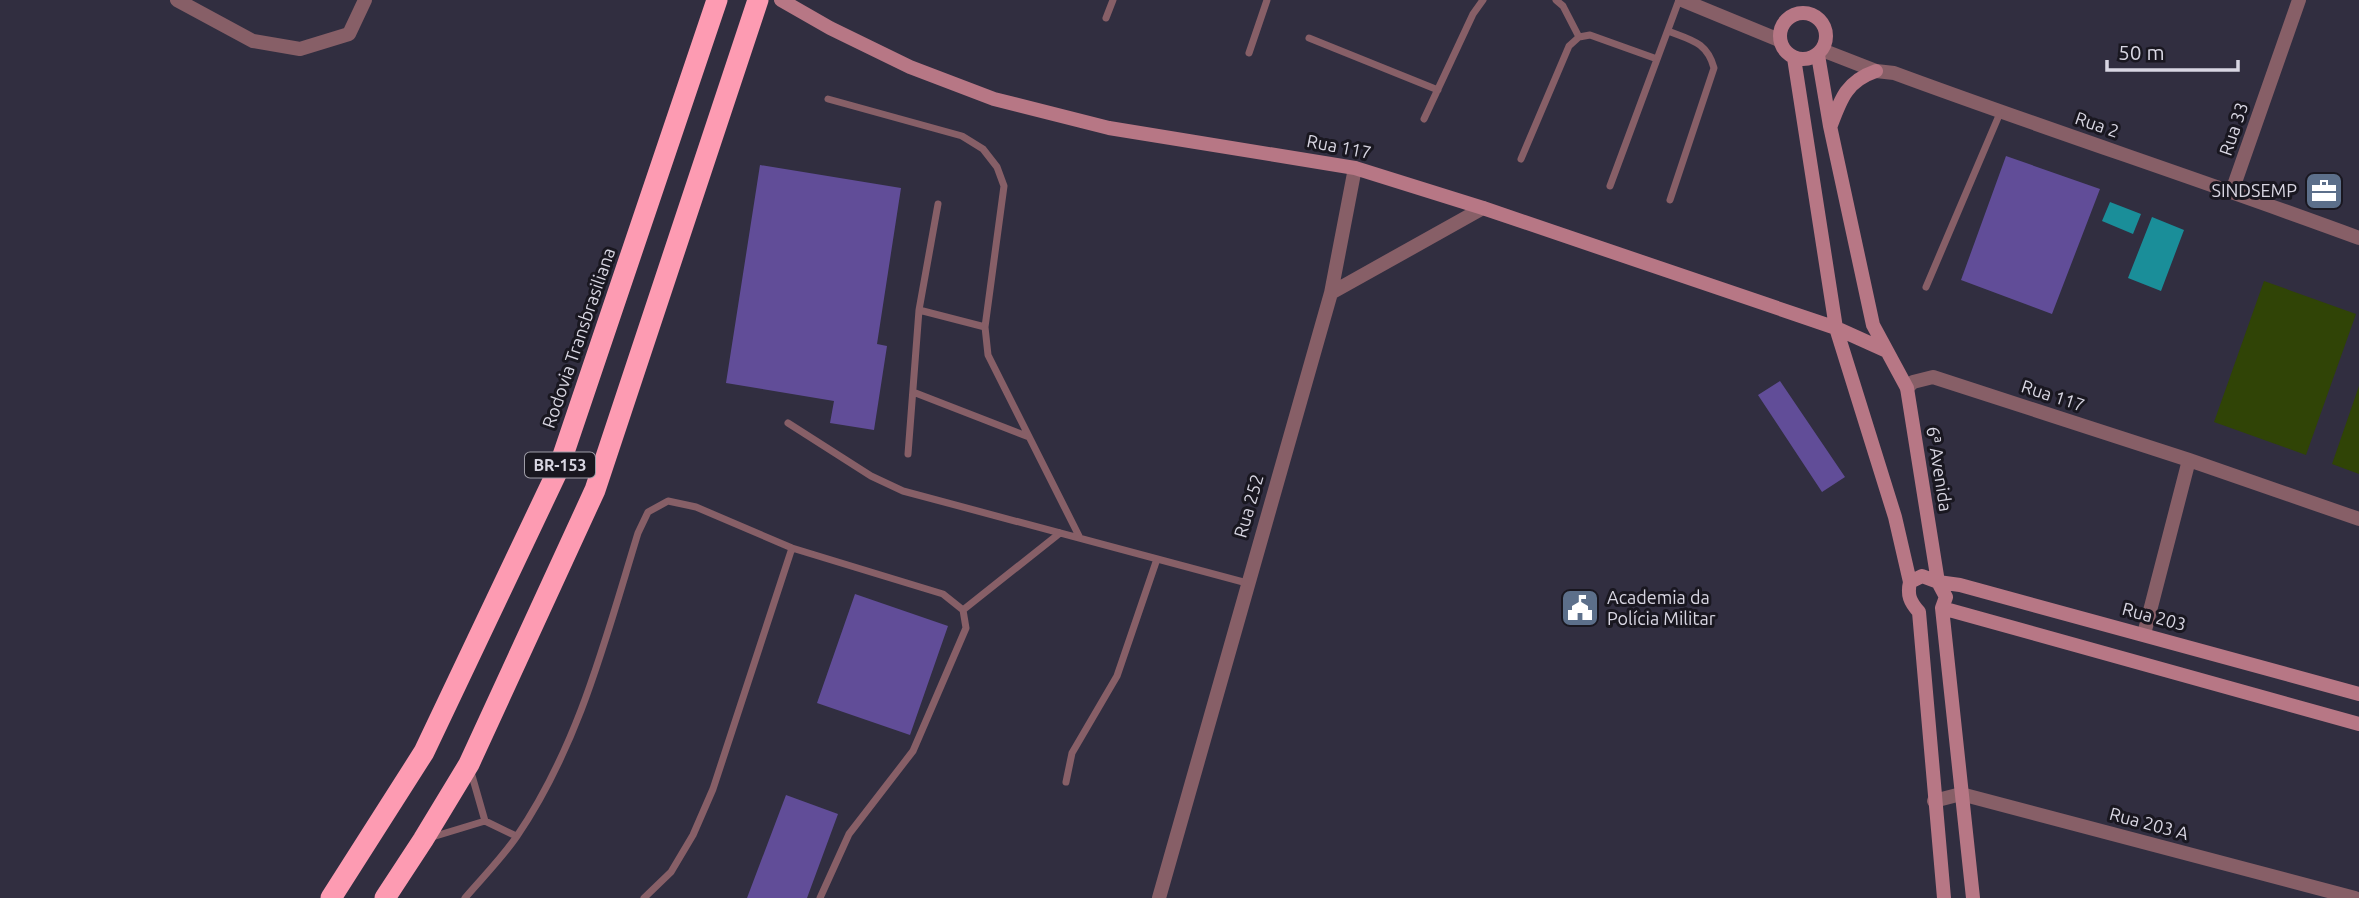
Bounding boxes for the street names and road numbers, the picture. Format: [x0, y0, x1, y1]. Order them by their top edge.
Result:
street label: Rua 33 [2215, 99, 2251, 158]
street label: Rua 2 [2073, 107, 2122, 141]
street label: Rua 117 [1305, 130, 1373, 162]
street label: Rodovia Transbrasiliana [538, 245, 618, 430]
street label: Rua 117 [2019, 375, 2087, 415]
street label: 6ª Avenida [1923, 425, 1957, 513]
road number: BR-153 [525, 452, 595, 478]
street label: Rua 252 [1229, 472, 1267, 540]
street label: Rua 203 [2120, 598, 2188, 634]
street label: Rua 203 A [2107, 803, 2191, 843]

